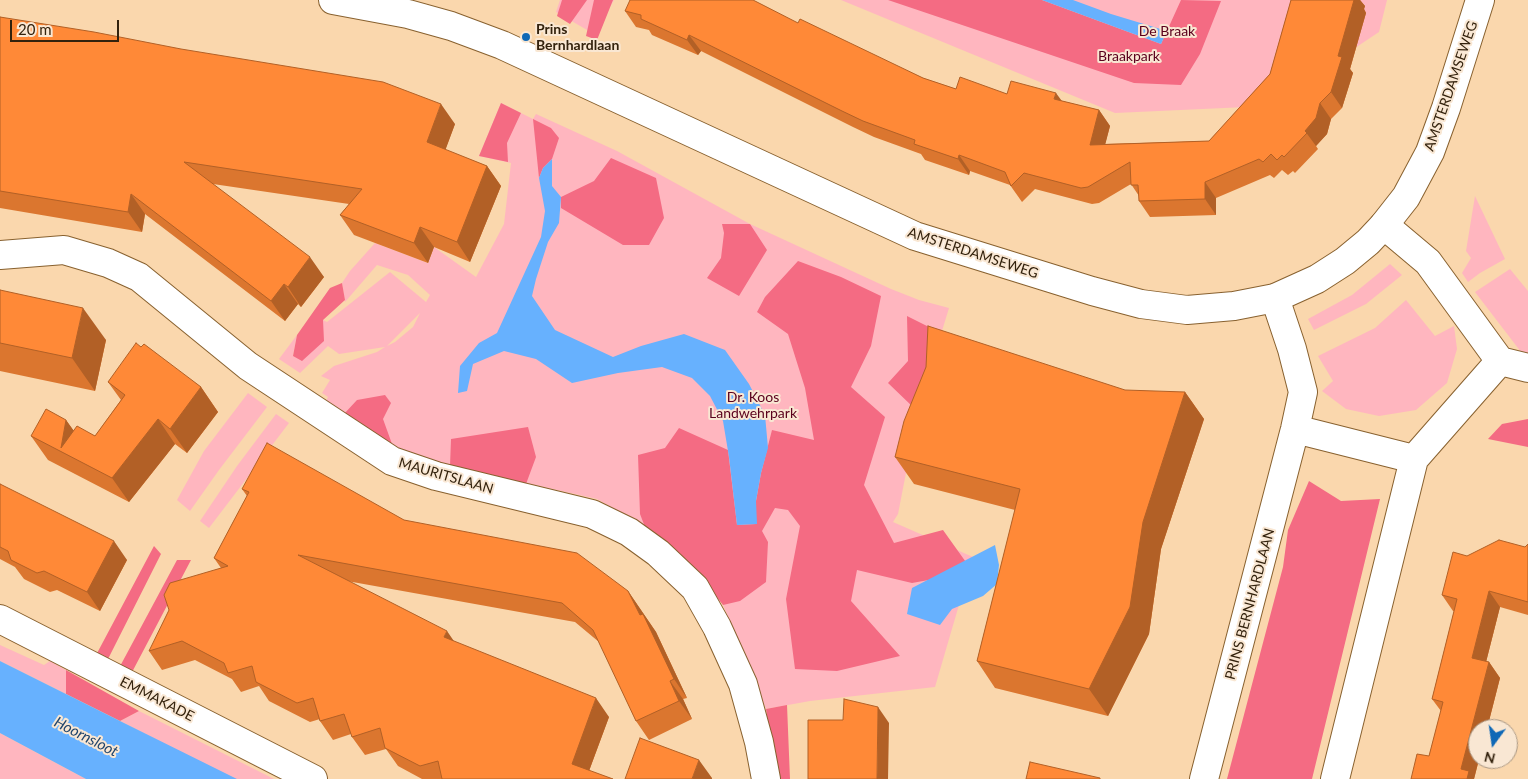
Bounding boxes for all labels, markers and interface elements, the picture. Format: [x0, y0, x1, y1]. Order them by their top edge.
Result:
scale bar [12, 10, 121, 42]
street label: AMSTERDAMSEWEG [1421, 19, 1481, 153]
text: 20 m [18, 20, 52, 38]
place label: Prins Bernhardlaan [536, 21, 619, 54]
park label: De Braak [1139, 23, 1195, 39]
marker: Prins Bernhardlaan [520, 31, 532, 43]
park label: Braakpark [1098, 48, 1160, 64]
street label: AMSTERDAMSEWEG [906, 224, 1040, 282]
park label: Dr. Koos Landwehrpark [709, 389, 797, 422]
street label: MAURITSLAAN [397, 454, 495, 498]
street label: PRINS BERNHARDLAAN [1222, 526, 1278, 682]
street label: EMMAKADE [117, 673, 197, 725]
water label: Hoornsloot [51, 713, 121, 761]
north arrow [1468, 719, 1518, 769]
text: N [1482, 749, 1497, 768]

